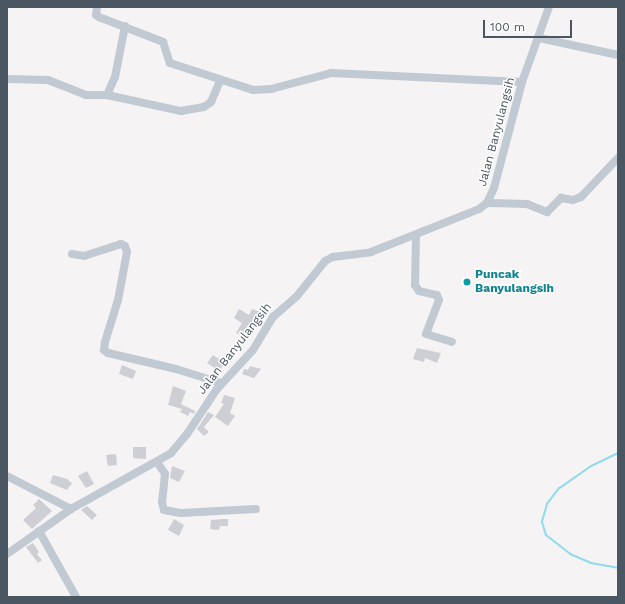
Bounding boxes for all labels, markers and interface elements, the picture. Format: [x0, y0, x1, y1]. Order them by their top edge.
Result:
scale bar [485, 12, 574, 38]
text: 100 m [490, 20, 525, 34]
street label: Jalan Banyulangsih [476, 76, 518, 188]
place label: Puncak Banyulangsih [475, 268, 554, 296]
marker: Puncak Banyulangsih [462, 277, 472, 287]
street label: Jalan Banyulangsih [195, 300, 275, 398]

